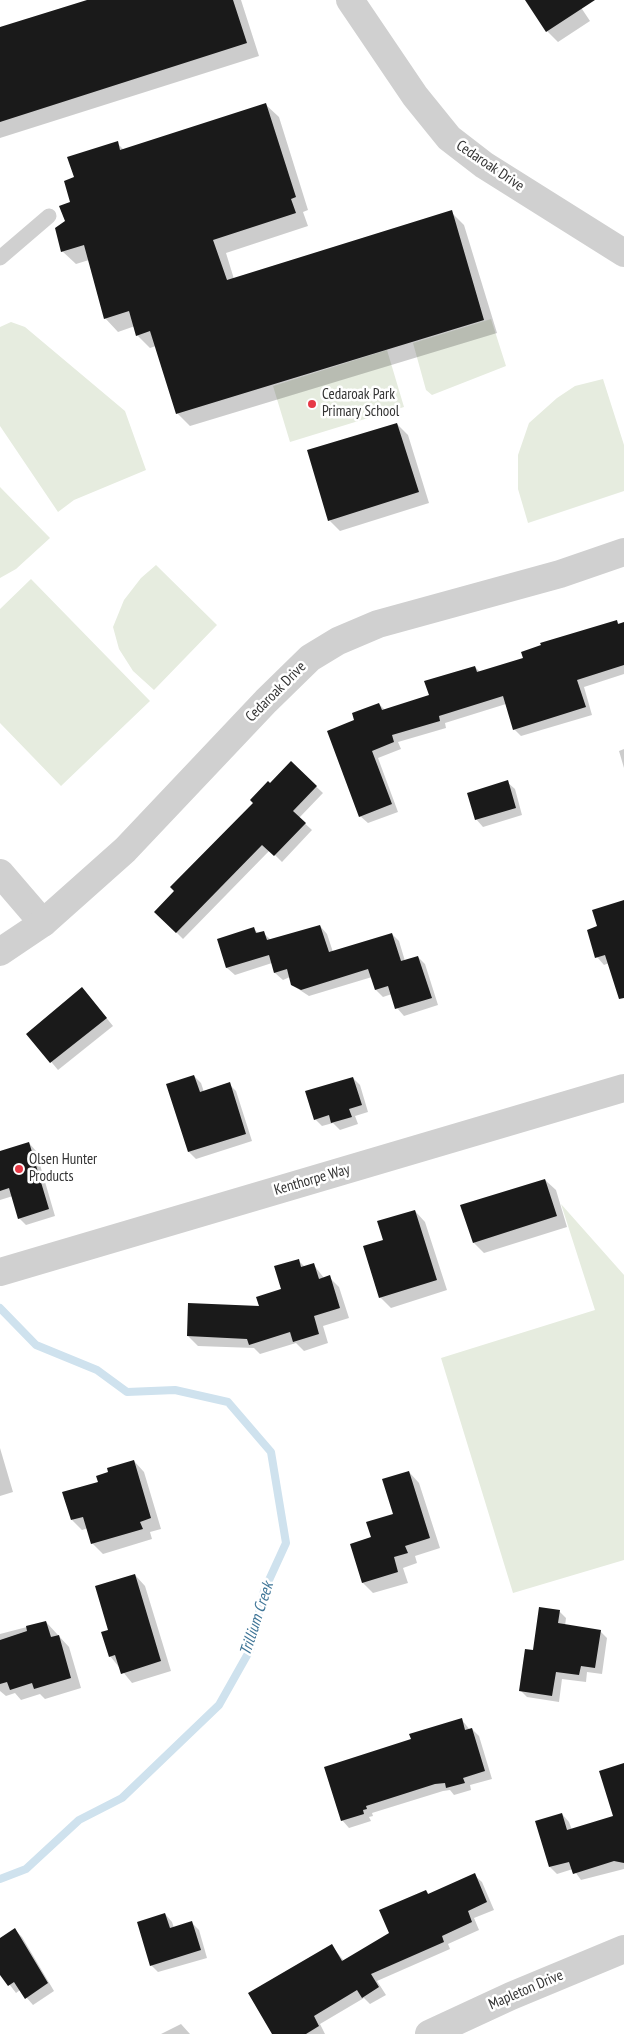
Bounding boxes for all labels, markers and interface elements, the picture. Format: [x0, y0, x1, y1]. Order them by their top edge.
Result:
street label: Cedaroak Drive [453, 137, 527, 195]
place label: Cedaroak Park Primary School [322, 386, 399, 421]
marker: Cedaroak Park Primary School [306, 398, 318, 410]
street label: Cedaroak Drive [242, 658, 310, 726]
place label: Olsen Hunter Products [29, 1151, 97, 1186]
street label: Kenthorpe Way [272, 1161, 352, 1199]
marker: Olsen Hunter Products [13, 1163, 25, 1175]
water label: Trillium Creek [236, 1580, 278, 1658]
street label: Mapleton Drive [486, 1966, 566, 2014]

